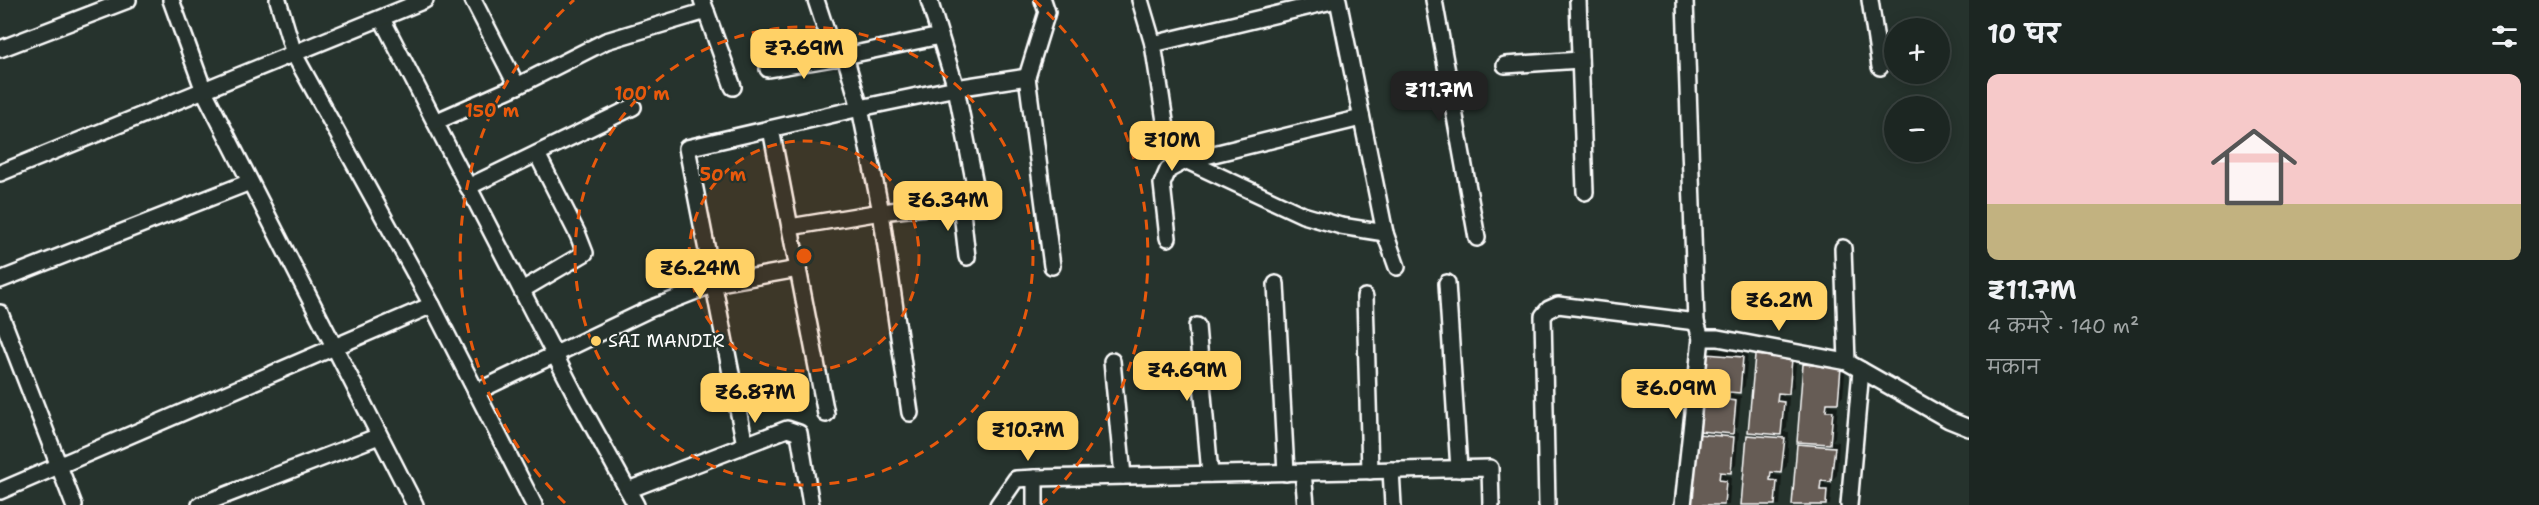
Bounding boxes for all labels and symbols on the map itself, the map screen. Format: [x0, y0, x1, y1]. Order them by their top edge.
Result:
pin: ₹7.69M [755, 29, 853, 80]
pin: ₹11.7M [1390, 71, 1488, 122]
text: 100 m [614, 82, 670, 106]
text: 150 m [465, 99, 520, 123]
pin: ₹10M [1136, 121, 1208, 172]
text: 50 m [700, 163, 747, 187]
pin: ₹6.34M [899, 181, 997, 232]
centre of rings [794, 246, 814, 266]
pin: ₹6.24M [651, 249, 749, 300]
pin: ₹6.2M [1737, 281, 1821, 332]
place label: SAI MANDIR [608, 329, 725, 353]
marker: SAI MANDIR [589, 334, 603, 348]
pin: ₹4.69M [1138, 351, 1236, 402]
pin: ₹6.09M [1627, 369, 1725, 420]
pin: ₹6.87M [706, 373, 804, 424]
pin: ₹10.7M [979, 411, 1077, 462]

